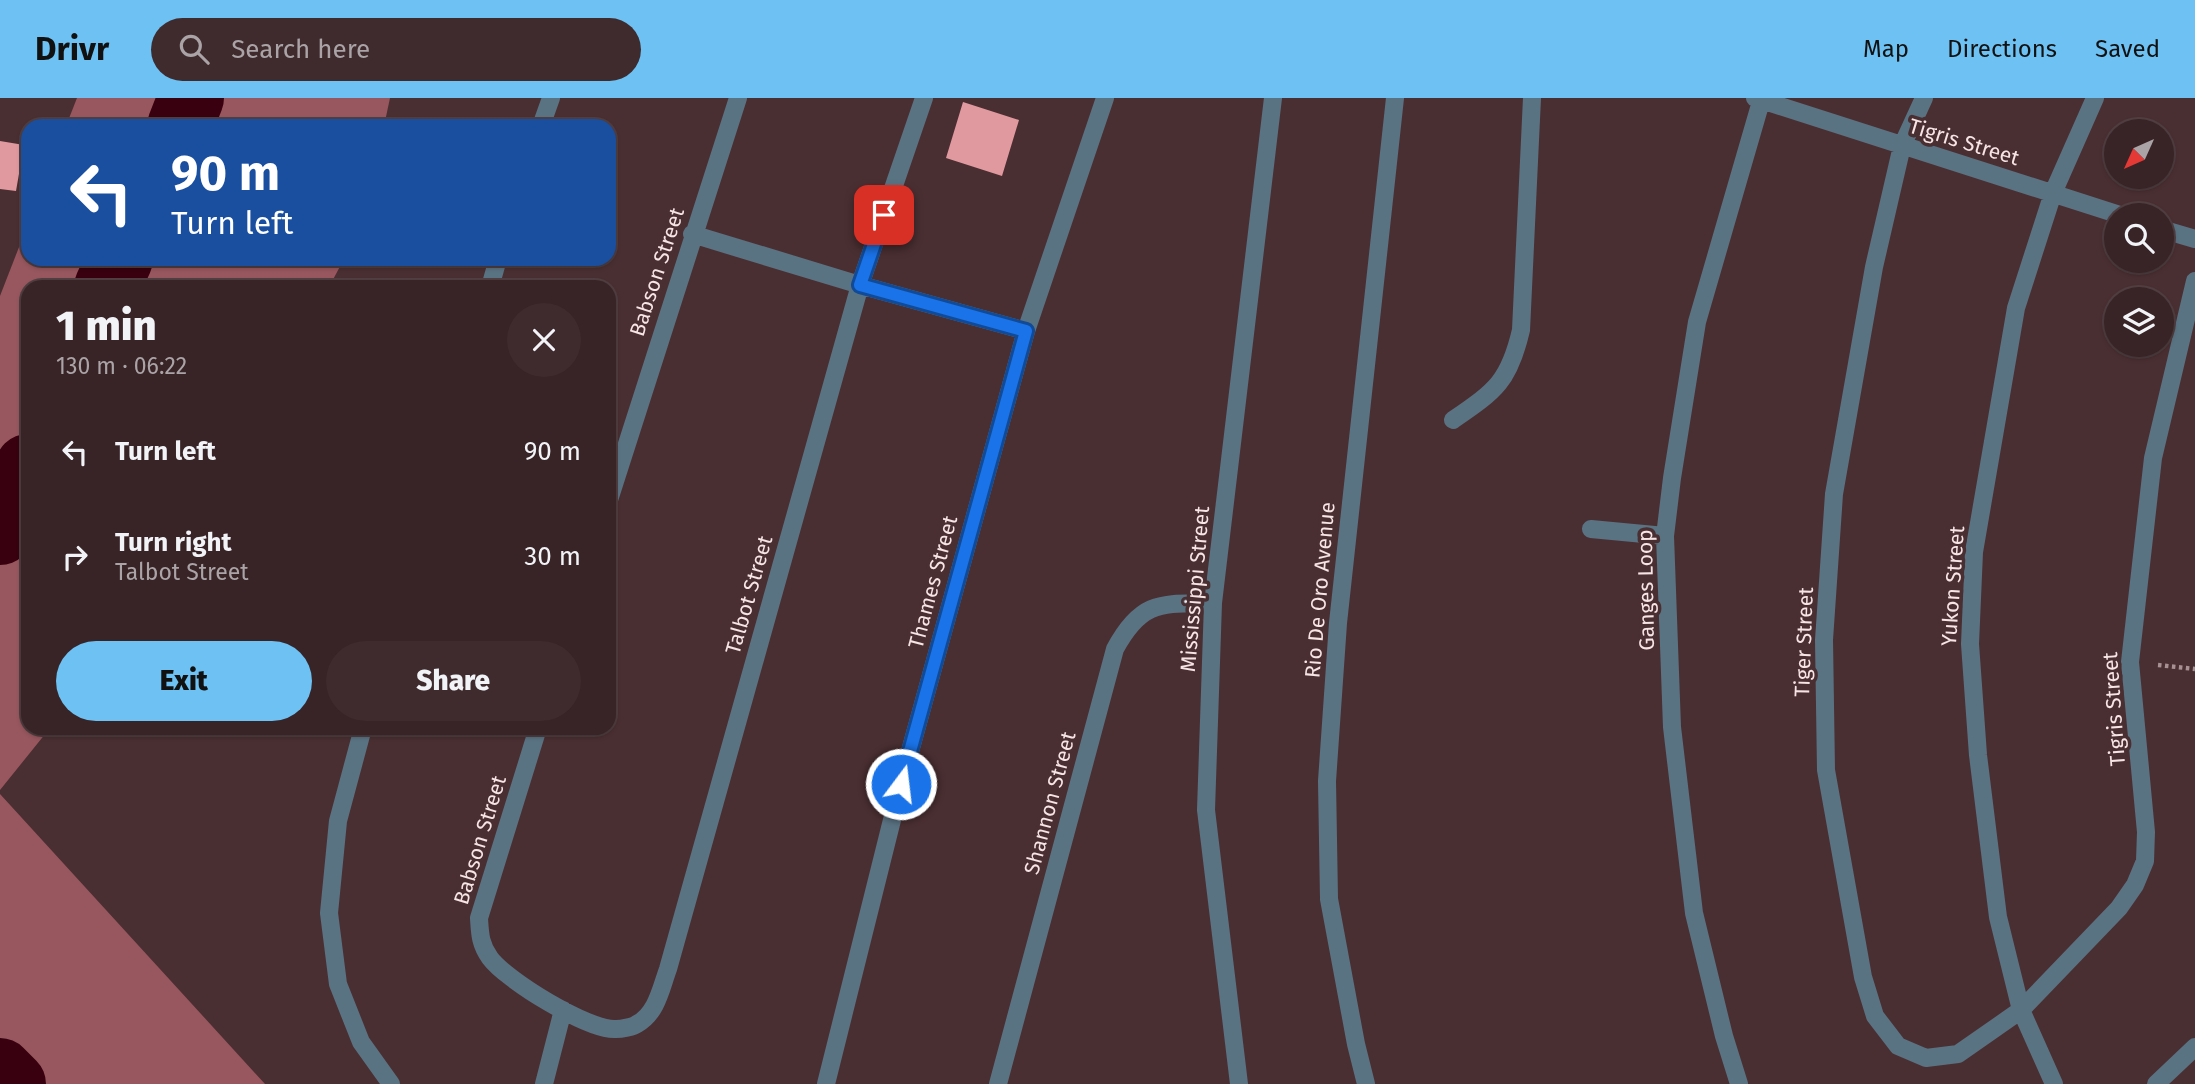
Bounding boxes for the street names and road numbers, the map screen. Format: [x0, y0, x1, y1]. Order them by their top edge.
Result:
street label: Tigris Street [1906, 113, 2023, 171]
street label: Babson Street [624, 204, 690, 340]
street label: Rio De Oro Avenue [1299, 501, 1341, 679]
street label: Mississippi Street [1175, 505, 1215, 673]
street label: Thames Street [903, 512, 963, 651]
street label: Yukon Street [1936, 525, 1970, 647]
street label: Ganges Loop [1632, 529, 1660, 651]
street label: Talbot Street [720, 532, 778, 657]
street label: Tiger Street [1789, 586, 1819, 697]
street label: Tigris Street [2097, 651, 2131, 767]
street label: Shannon Street [1018, 728, 1082, 877]
street label: Babson Street [448, 772, 512, 908]

